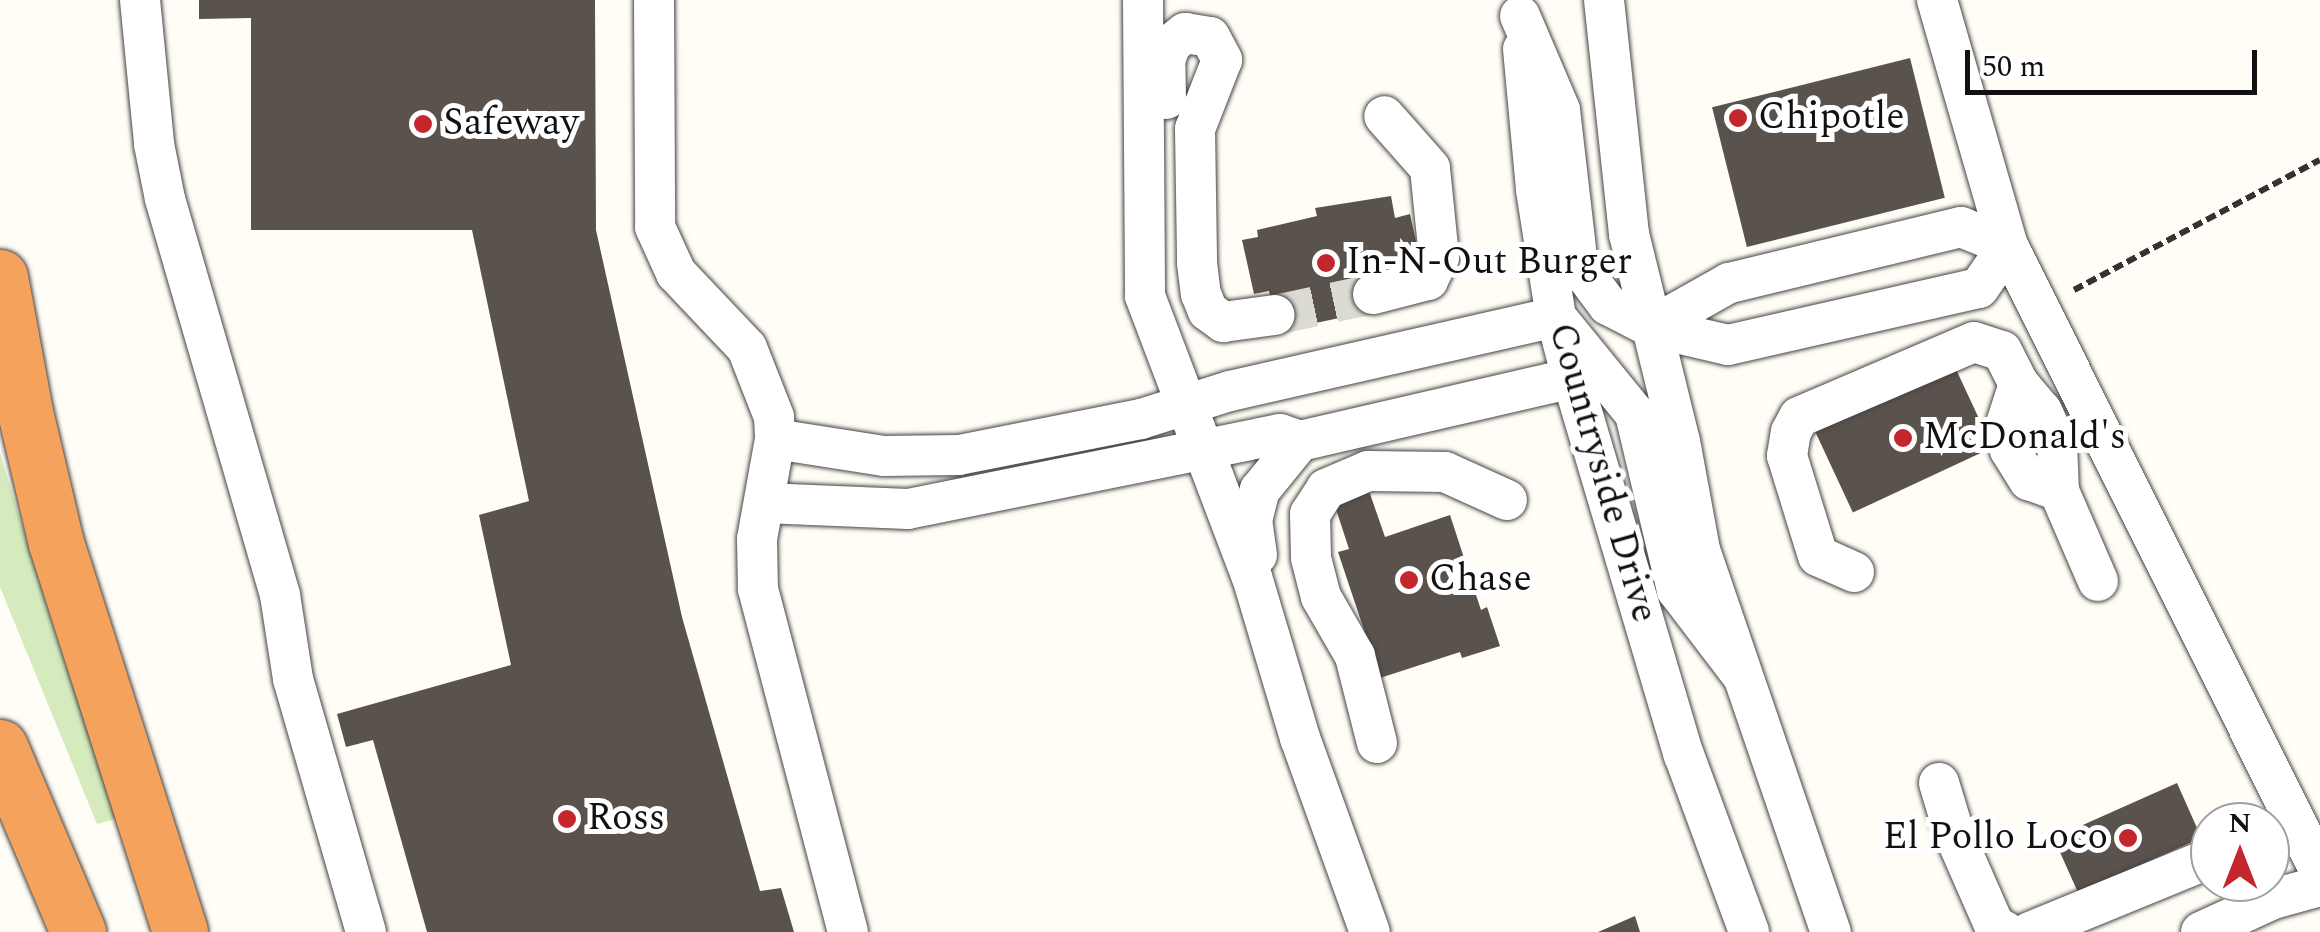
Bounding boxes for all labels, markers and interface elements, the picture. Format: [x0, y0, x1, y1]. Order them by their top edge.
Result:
scale bar [1970, 30, 2262, 92]
text: 50 m [1982, 44, 2045, 90]
place label: Chipotle [1758, 95, 1905, 141]
place label: Safeway [443, 101, 579, 147]
marker: Chipotle [1727, 107, 1749, 129]
marker: Safeway [412, 113, 434, 135]
place label: In-N-Out Burger [1346, 240, 1632, 286]
marker: In-N-Out Burger [1315, 252, 1337, 274]
street label: Countryside Drive [1537, 318, 1667, 628]
place label: McDonald's [1923, 415, 2126, 461]
marker: McDonald's [1892, 427, 1914, 449]
place label: Chase [1429, 557, 1532, 603]
marker: Chase [1398, 569, 1420, 591]
place label: Ross [587, 796, 665, 842]
north arrow [2190, 802, 2290, 902]
text: N [2229, 802, 2251, 845]
marker: Ross [556, 808, 578, 830]
place label: El Pollo Loco [1883, 815, 2108, 861]
marker: El Pollo Loco [2117, 827, 2139, 849]

